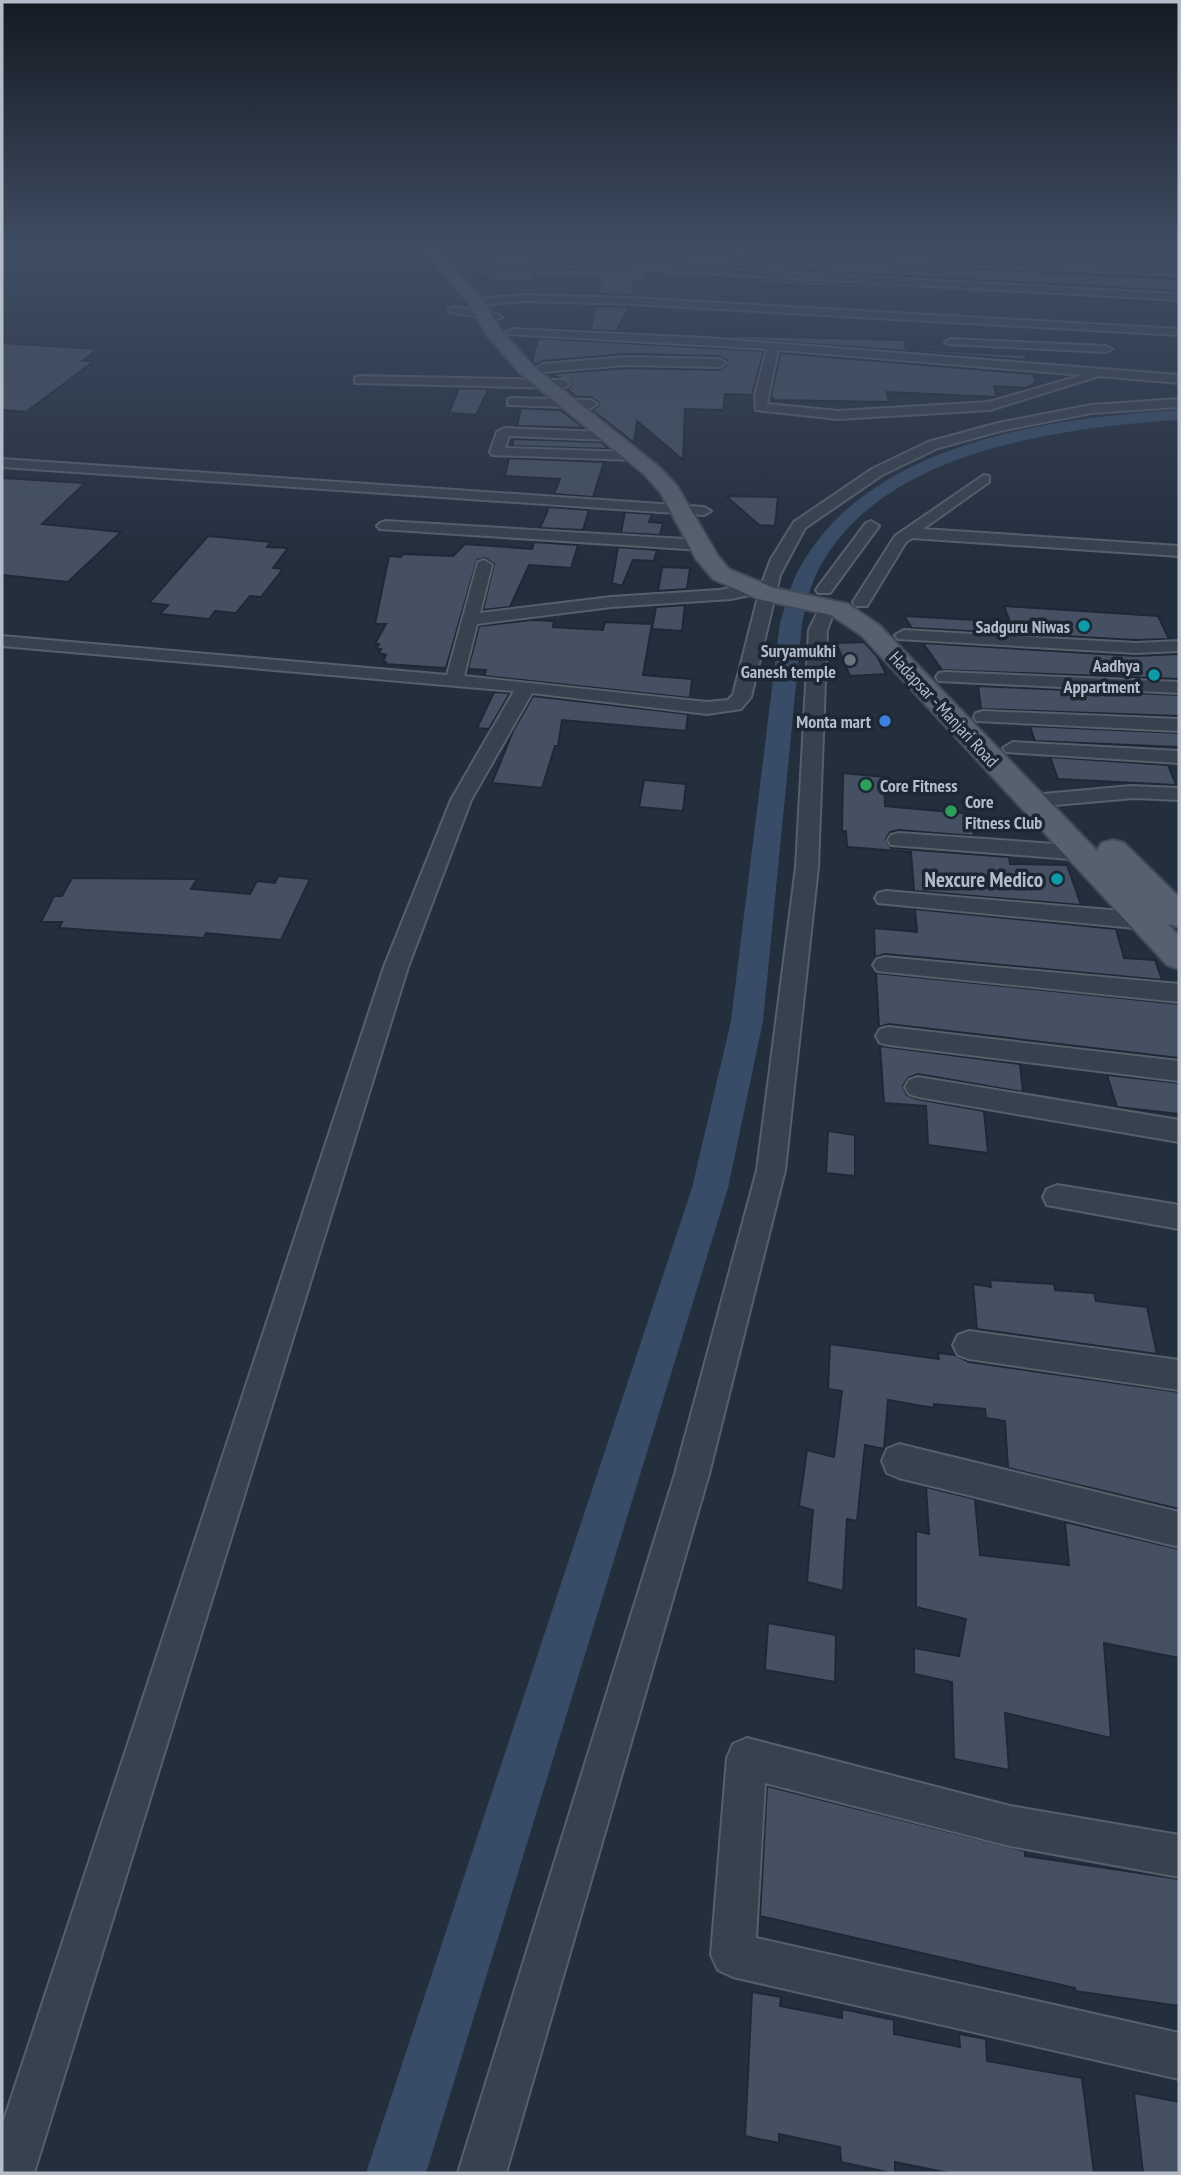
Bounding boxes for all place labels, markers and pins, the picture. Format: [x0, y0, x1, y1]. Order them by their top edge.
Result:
place label: Sadguru Niwas [975, 615, 1070, 638]
marker: Sadguru Niwas [1076, 618, 1092, 634]
place label: Suryamukhi Ganesh temple [741, 639, 836, 683]
marker: Suryamukhi Ganesh temple [842, 652, 858, 668]
place label: Aadhya Appartment [1063, 654, 1141, 698]
marker: Aadhya Appartment [1146, 667, 1162, 683]
place label: Monta mart [796, 710, 872, 733]
marker: Monta mart [877, 713, 893, 729]
place label: Core Fitness [880, 774, 958, 797]
marker: Core Fitness [858, 777, 874, 793]
place label: Core Fitness Club [965, 790, 1042, 834]
marker: Core Fitness Club [943, 803, 959, 819]
place label: Nexcure Medico [925, 866, 1043, 893]
marker: Nexcure Medico [1049, 871, 1065, 887]

